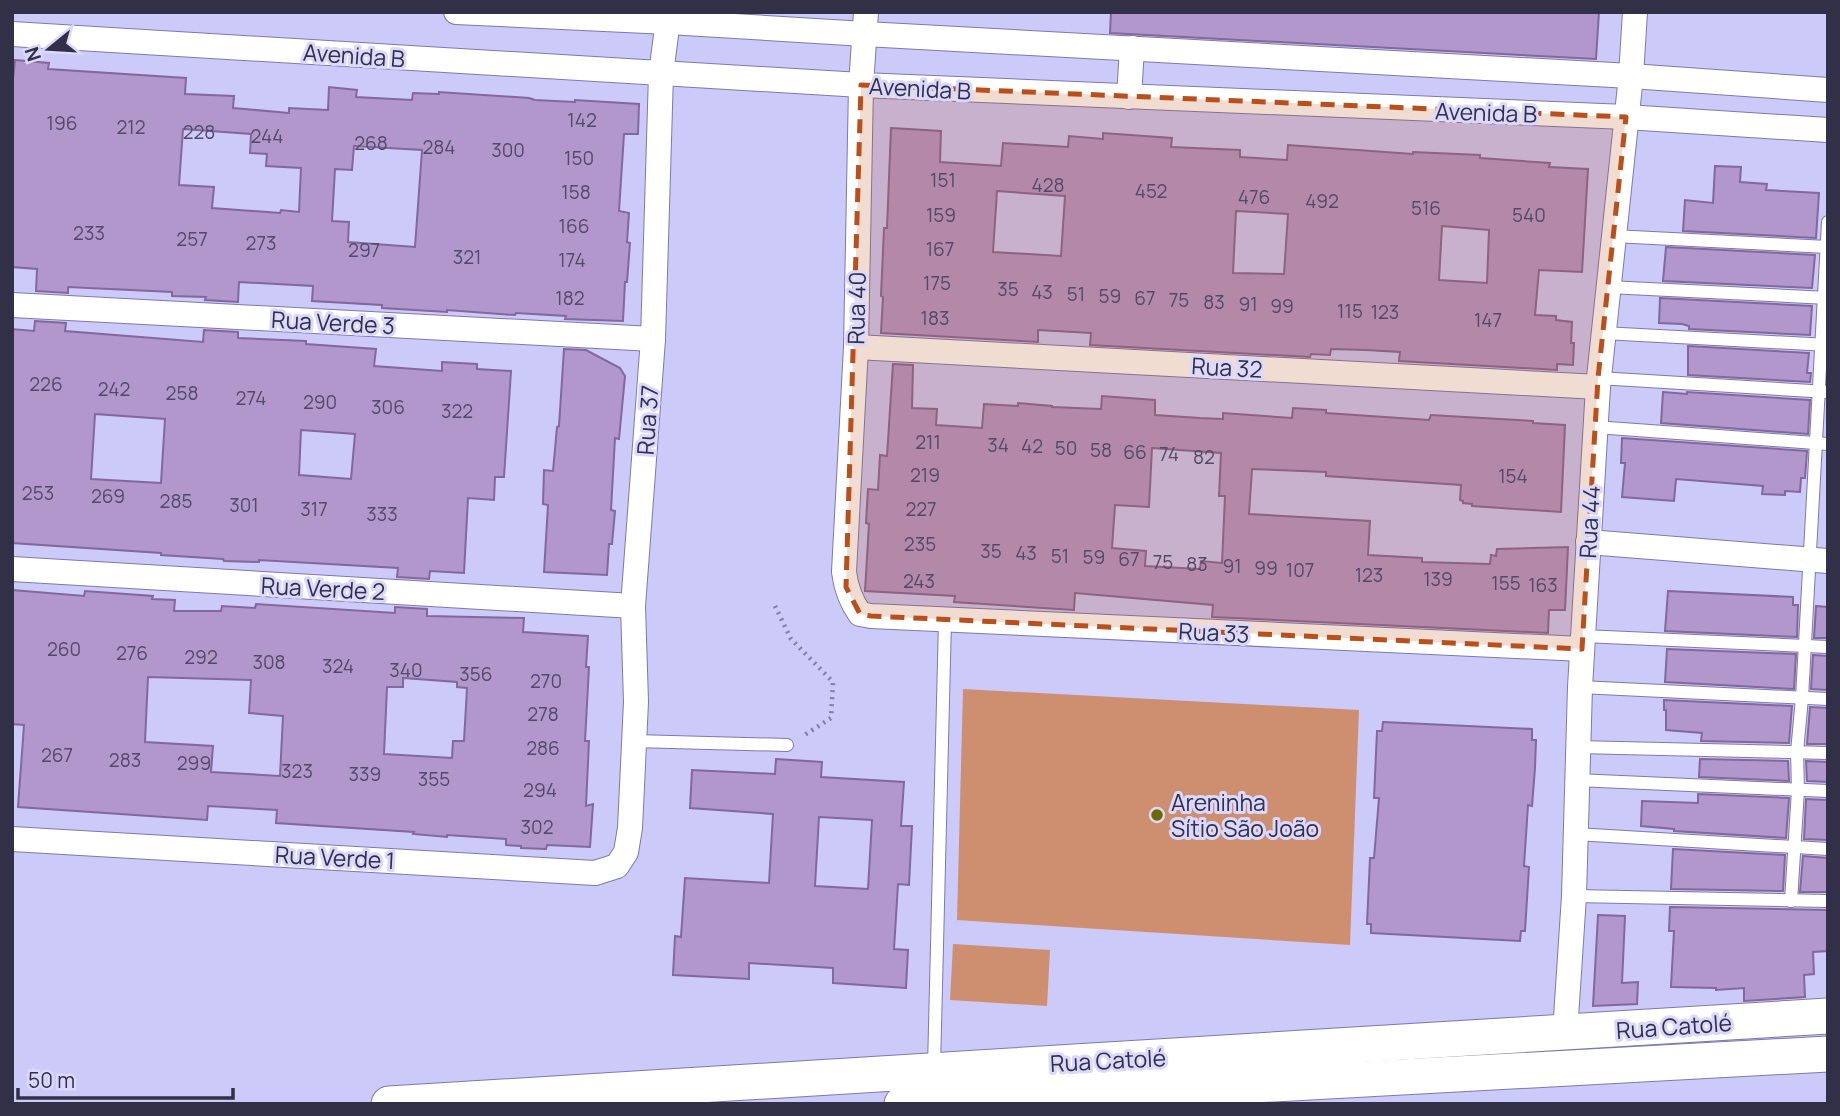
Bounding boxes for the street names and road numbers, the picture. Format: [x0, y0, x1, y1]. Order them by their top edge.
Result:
street label: Avenida B [302, 35, 406, 75]
street label: Avenida B [868, 69, 972, 107]
street label: Avenida B [1434, 94, 1538, 130]
street label: Rua 40 [839, 271, 873, 345]
street label: Rua Verde 3 [270, 303, 396, 341]
street label: Rua 32 [1191, 349, 1263, 385]
street label: Rua 37 [629, 384, 665, 456]
street label: Rua 44 [1571, 485, 1607, 559]
street label: Rua Verde 2 [260, 569, 386, 607]
street label: Rua 33 [1178, 614, 1250, 650]
street label: Rua Verde 1 [274, 838, 396, 876]
street label: Rua Catolé [1615, 1006, 1733, 1046]
street label: Rua Catolé [1049, 1041, 1167, 1079]

